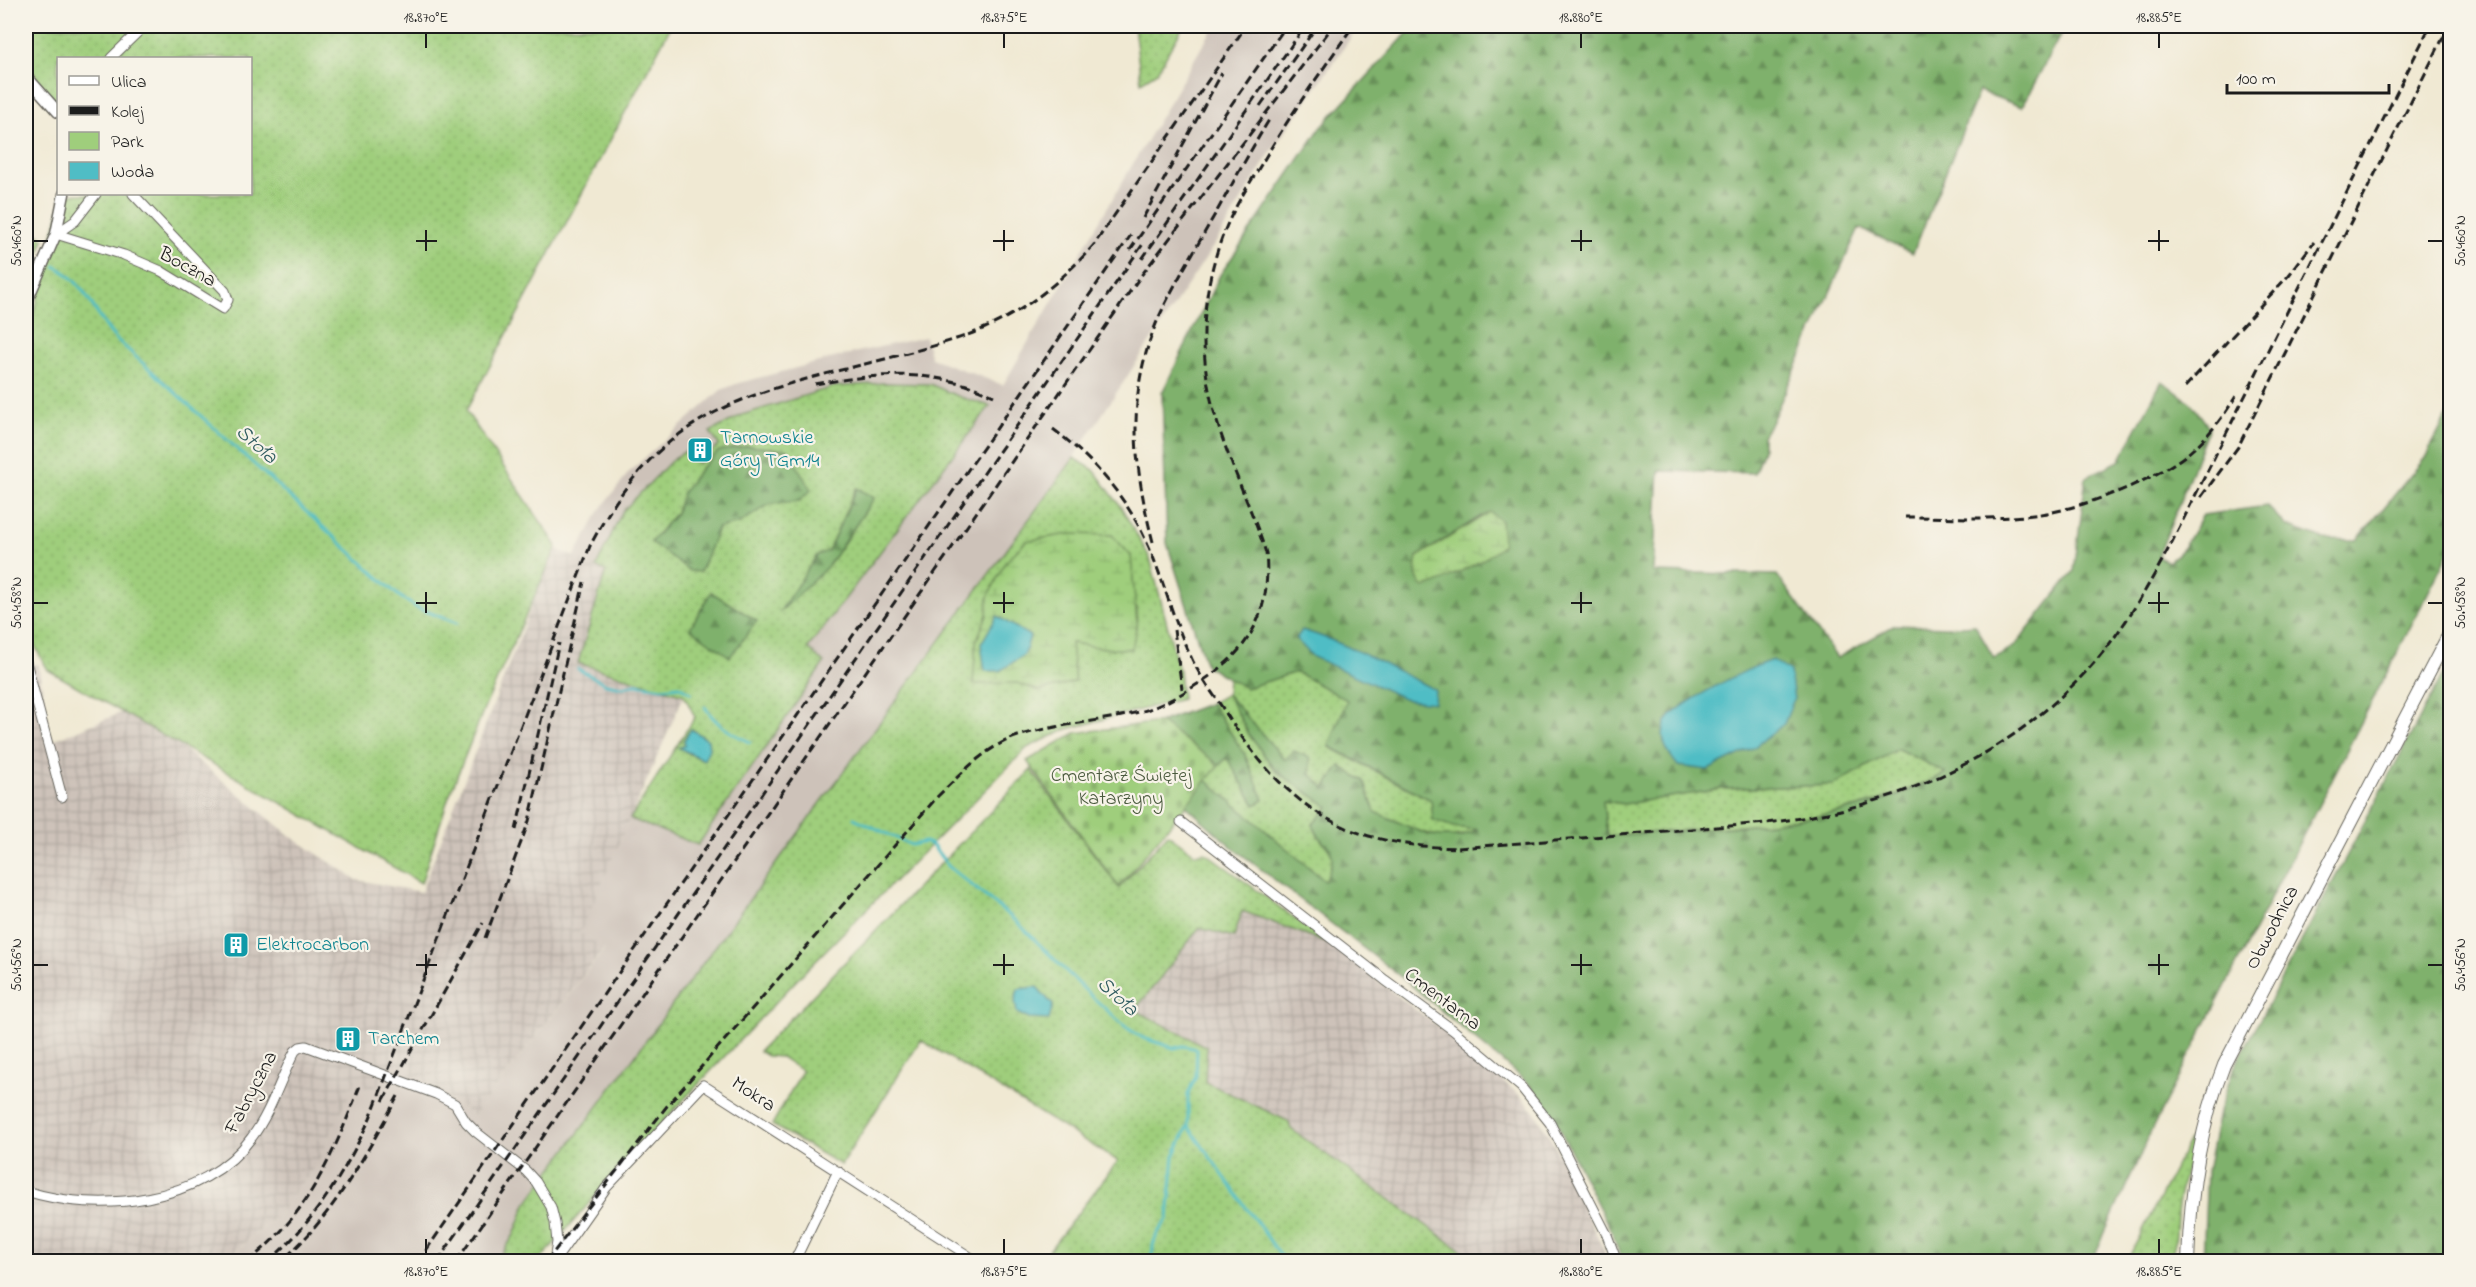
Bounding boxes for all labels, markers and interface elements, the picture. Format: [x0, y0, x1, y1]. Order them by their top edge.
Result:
text: 18.870°E [404, 7, 448, 29]
text: 18.875°E [981, 7, 1027, 29]
text: 18.880°E [1559, 7, 1603, 29]
text: 18.885°E [2136, 7, 2182, 29]
legend [57, 57, 252, 195]
scale bar [2227, 57, 2389, 95]
text: 100 m [2236, 67, 2276, 93]
text: Ulica [111, 70, 146, 96]
text: Kolej [111, 100, 144, 126]
text: Park [111, 130, 144, 156]
text: Woda [111, 160, 154, 186]
text: 50.460°N [6, 215, 28, 267]
text: 50.460°N [2450, 215, 2472, 267]
street label: Boczna [152, 240, 221, 296]
water label: Stoła [229, 418, 284, 472]
place label: Tarnowskie Góry TGm14 [720, 424, 819, 476]
building icon: Tarnowskie Góry TGm14 [685, 435, 715, 465]
text: 50.458°N [6, 577, 28, 629]
text: 50.458°N [2450, 577, 2472, 629]
park label: Cmentarz Świętej Katarzyny [1051, 762, 1192, 814]
street label: Obwodnica [2239, 881, 2307, 975]
building icon: Elektrocarbon [221, 930, 251, 960]
place label: Elektrocarbon [256, 931, 369, 960]
text: 50.456°N [6, 938, 28, 992]
text: 50.456°N [2450, 938, 2472, 992]
street label: Cmentarna [1397, 961, 1487, 1039]
water label: Stoła [1090, 970, 1145, 1024]
building icon: Tarchem [333, 1024, 363, 1054]
place label: Tarchem [368, 1025, 439, 1054]
street label: Fabryczna [218, 1046, 286, 1140]
street label: Mokra [725, 1070, 781, 1120]
text: 18.870°E [404, 1261, 448, 1283]
text: 18.875°E [981, 1261, 1027, 1283]
text: 18.880°E [1559, 1261, 1603, 1283]
text: 18.885°E [2136, 1261, 2182, 1283]

